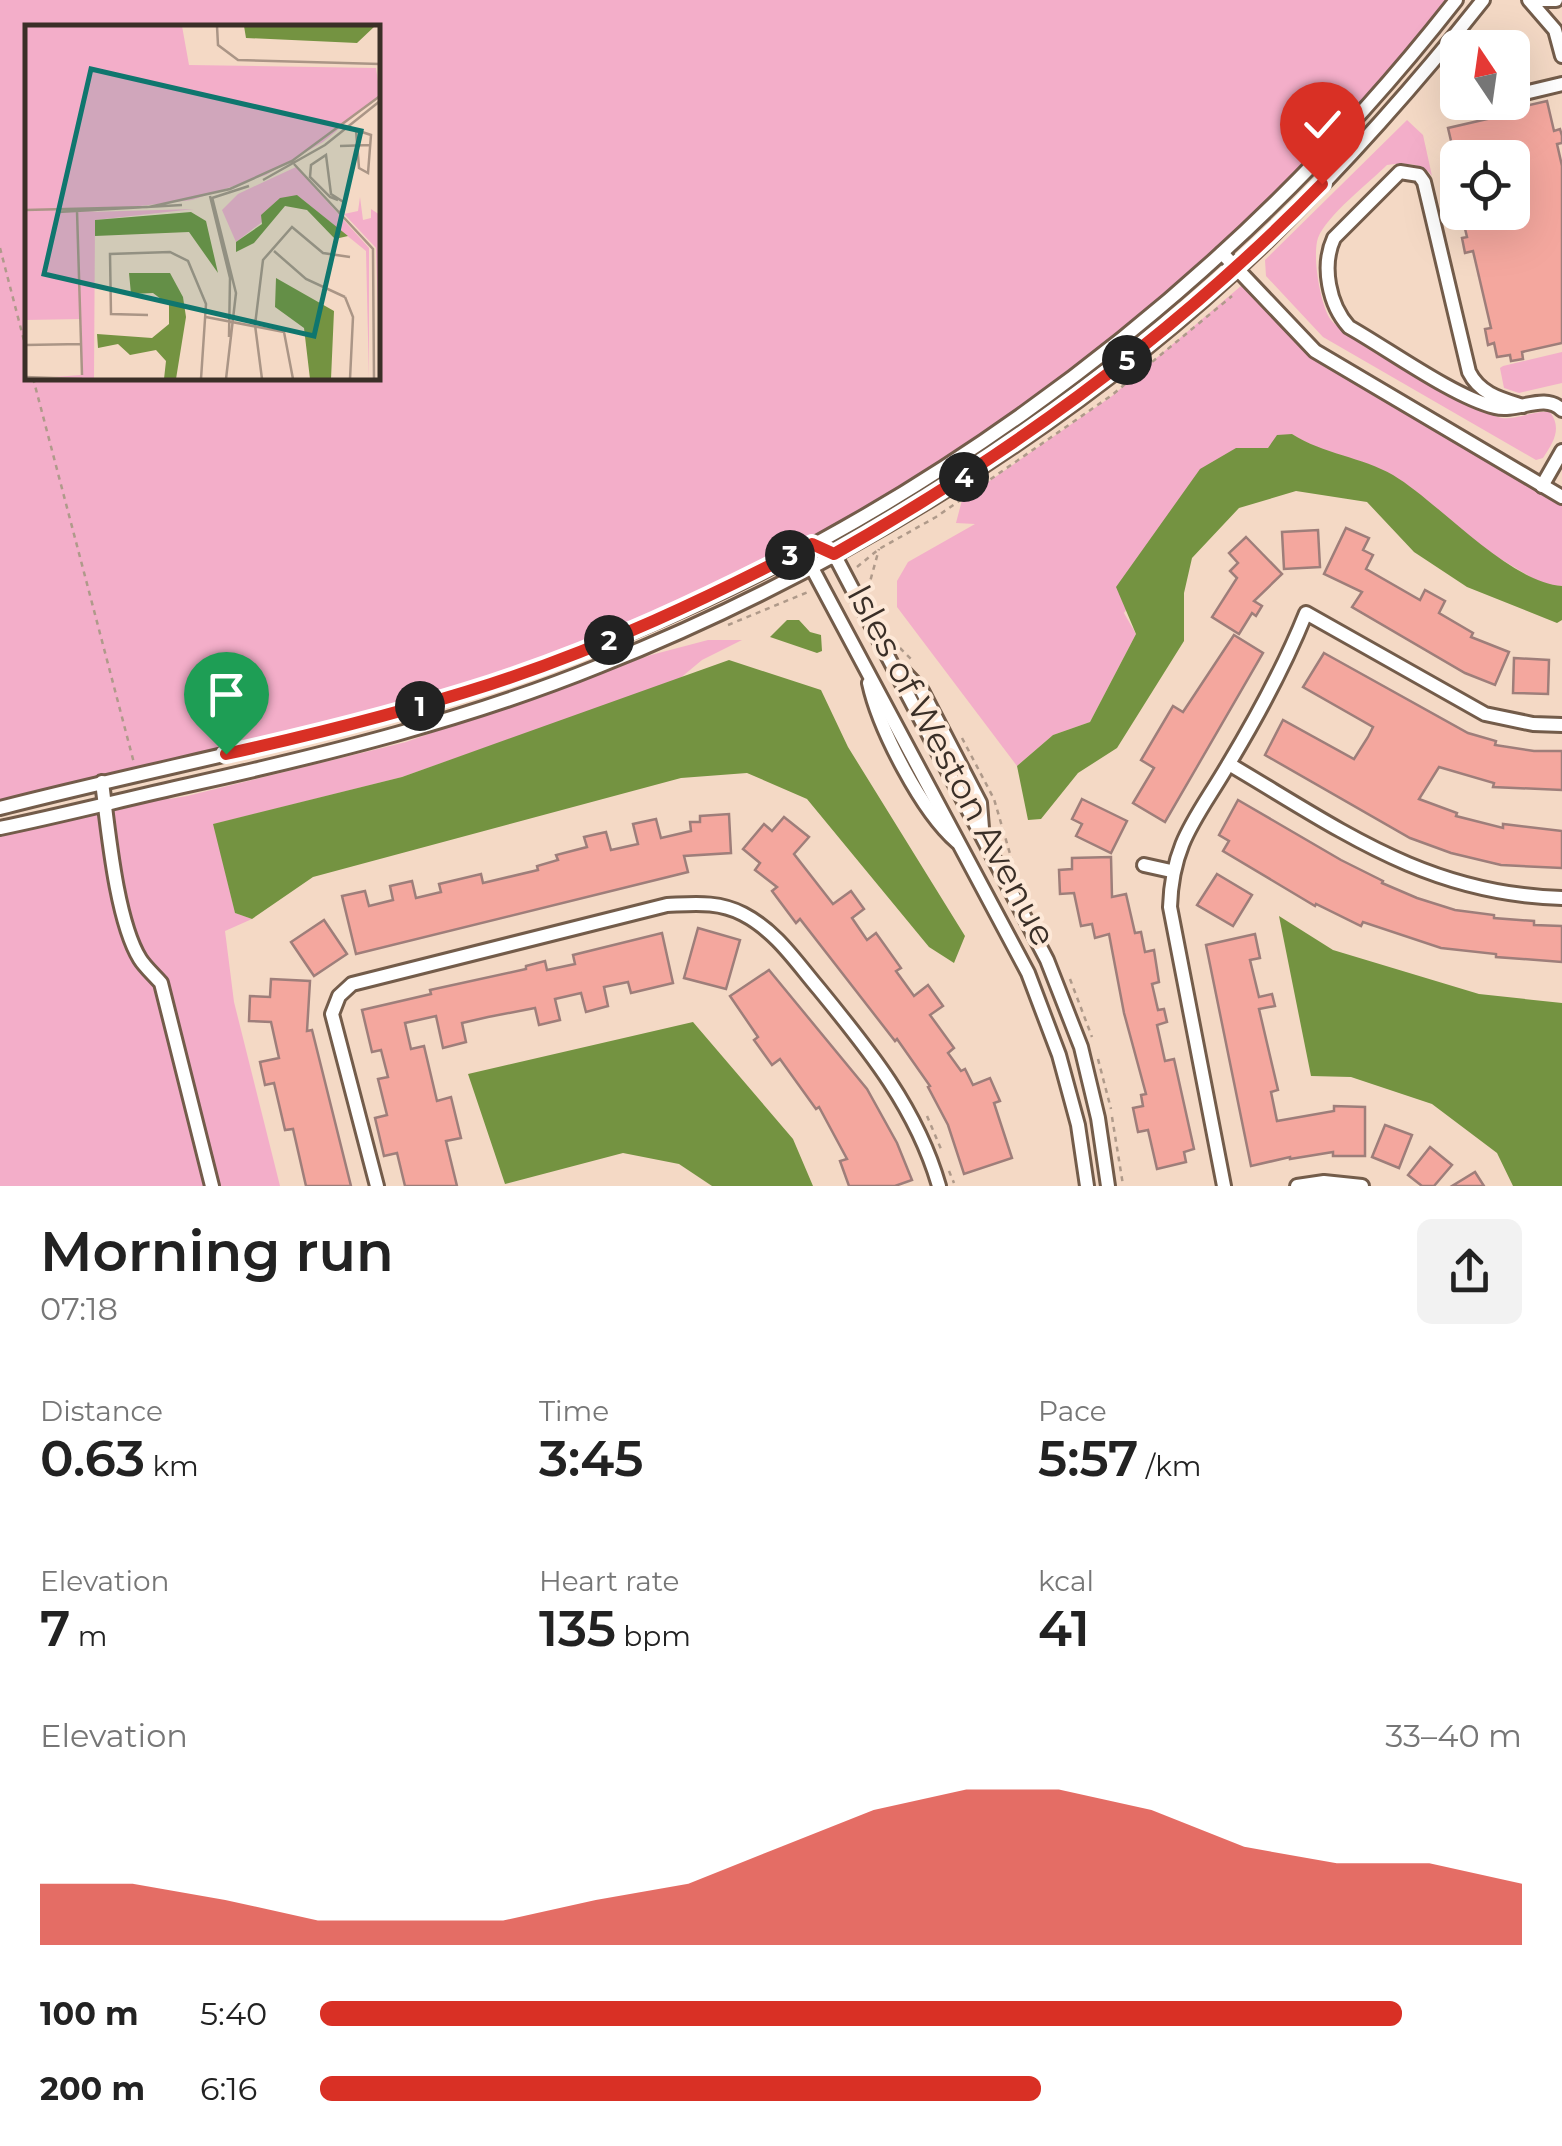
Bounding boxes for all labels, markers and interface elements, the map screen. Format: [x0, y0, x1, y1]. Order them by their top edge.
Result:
inset map [25, 25, 380, 380]
north arrow [1440, 30, 1530, 120]
map controls [1440, 30, 1530, 230]
pin [1280, 82, 1365, 185]
icon: check [1295, 97, 1350, 152]
button: locate [1440, 140, 1530, 230]
pin: 5 [1102, 335, 1152, 385]
text: 5 [1119, 343, 1135, 377]
pin: 4 [939, 452, 989, 502]
text: 4 [954, 460, 974, 494]
pin: 3 [765, 530, 815, 580]
text: 3 [782, 538, 798, 572]
street label: Isles of Weston Avenue [838, 577, 1066, 953]
pin: 2 [584, 615, 634, 665]
text: 2 [601, 623, 617, 657]
pin [184, 652, 269, 755]
icon: arrive [199, 667, 254, 722]
pin: 1 [395, 681, 445, 731]
text: 1 [415, 689, 425, 723]
text: Morning run [40, 1218, 394, 1285]
button: share [1417, 1219, 1522, 1324]
text: 07:18 [40, 1289, 118, 1328]
text: Distance [40, 1394, 163, 1428]
text: Time [539, 1394, 609, 1428]
text: Pace [1038, 1394, 1107, 1428]
text: 0.63 [40, 1428, 145, 1489]
text: 3:45 [539, 1428, 643, 1489]
text: 5:57 [1038, 1428, 1138, 1489]
text: km [145, 1449, 199, 1483]
text: /km [1138, 1449, 1201, 1483]
text: Elevation [40, 1564, 169, 1598]
text: Heart rate [539, 1564, 680, 1598]
text: kcal [1038, 1564, 1094, 1598]
text: 7 [40, 1598, 70, 1659]
text: 135 [539, 1598, 616, 1659]
text: 41 [1038, 1598, 1090, 1659]
text: m [70, 1619, 107, 1653]
text: bpm [616, 1619, 691, 1653]
text: Elevation [40, 1716, 188, 1755]
text: 33–40 m [1385, 1716, 1522, 1755]
text: 100 m [40, 1994, 139, 2033]
text: 5:40 [200, 1994, 267, 2033]
text: 200 m [40, 2069, 145, 2108]
text: 6:16 [200, 2069, 257, 2108]

